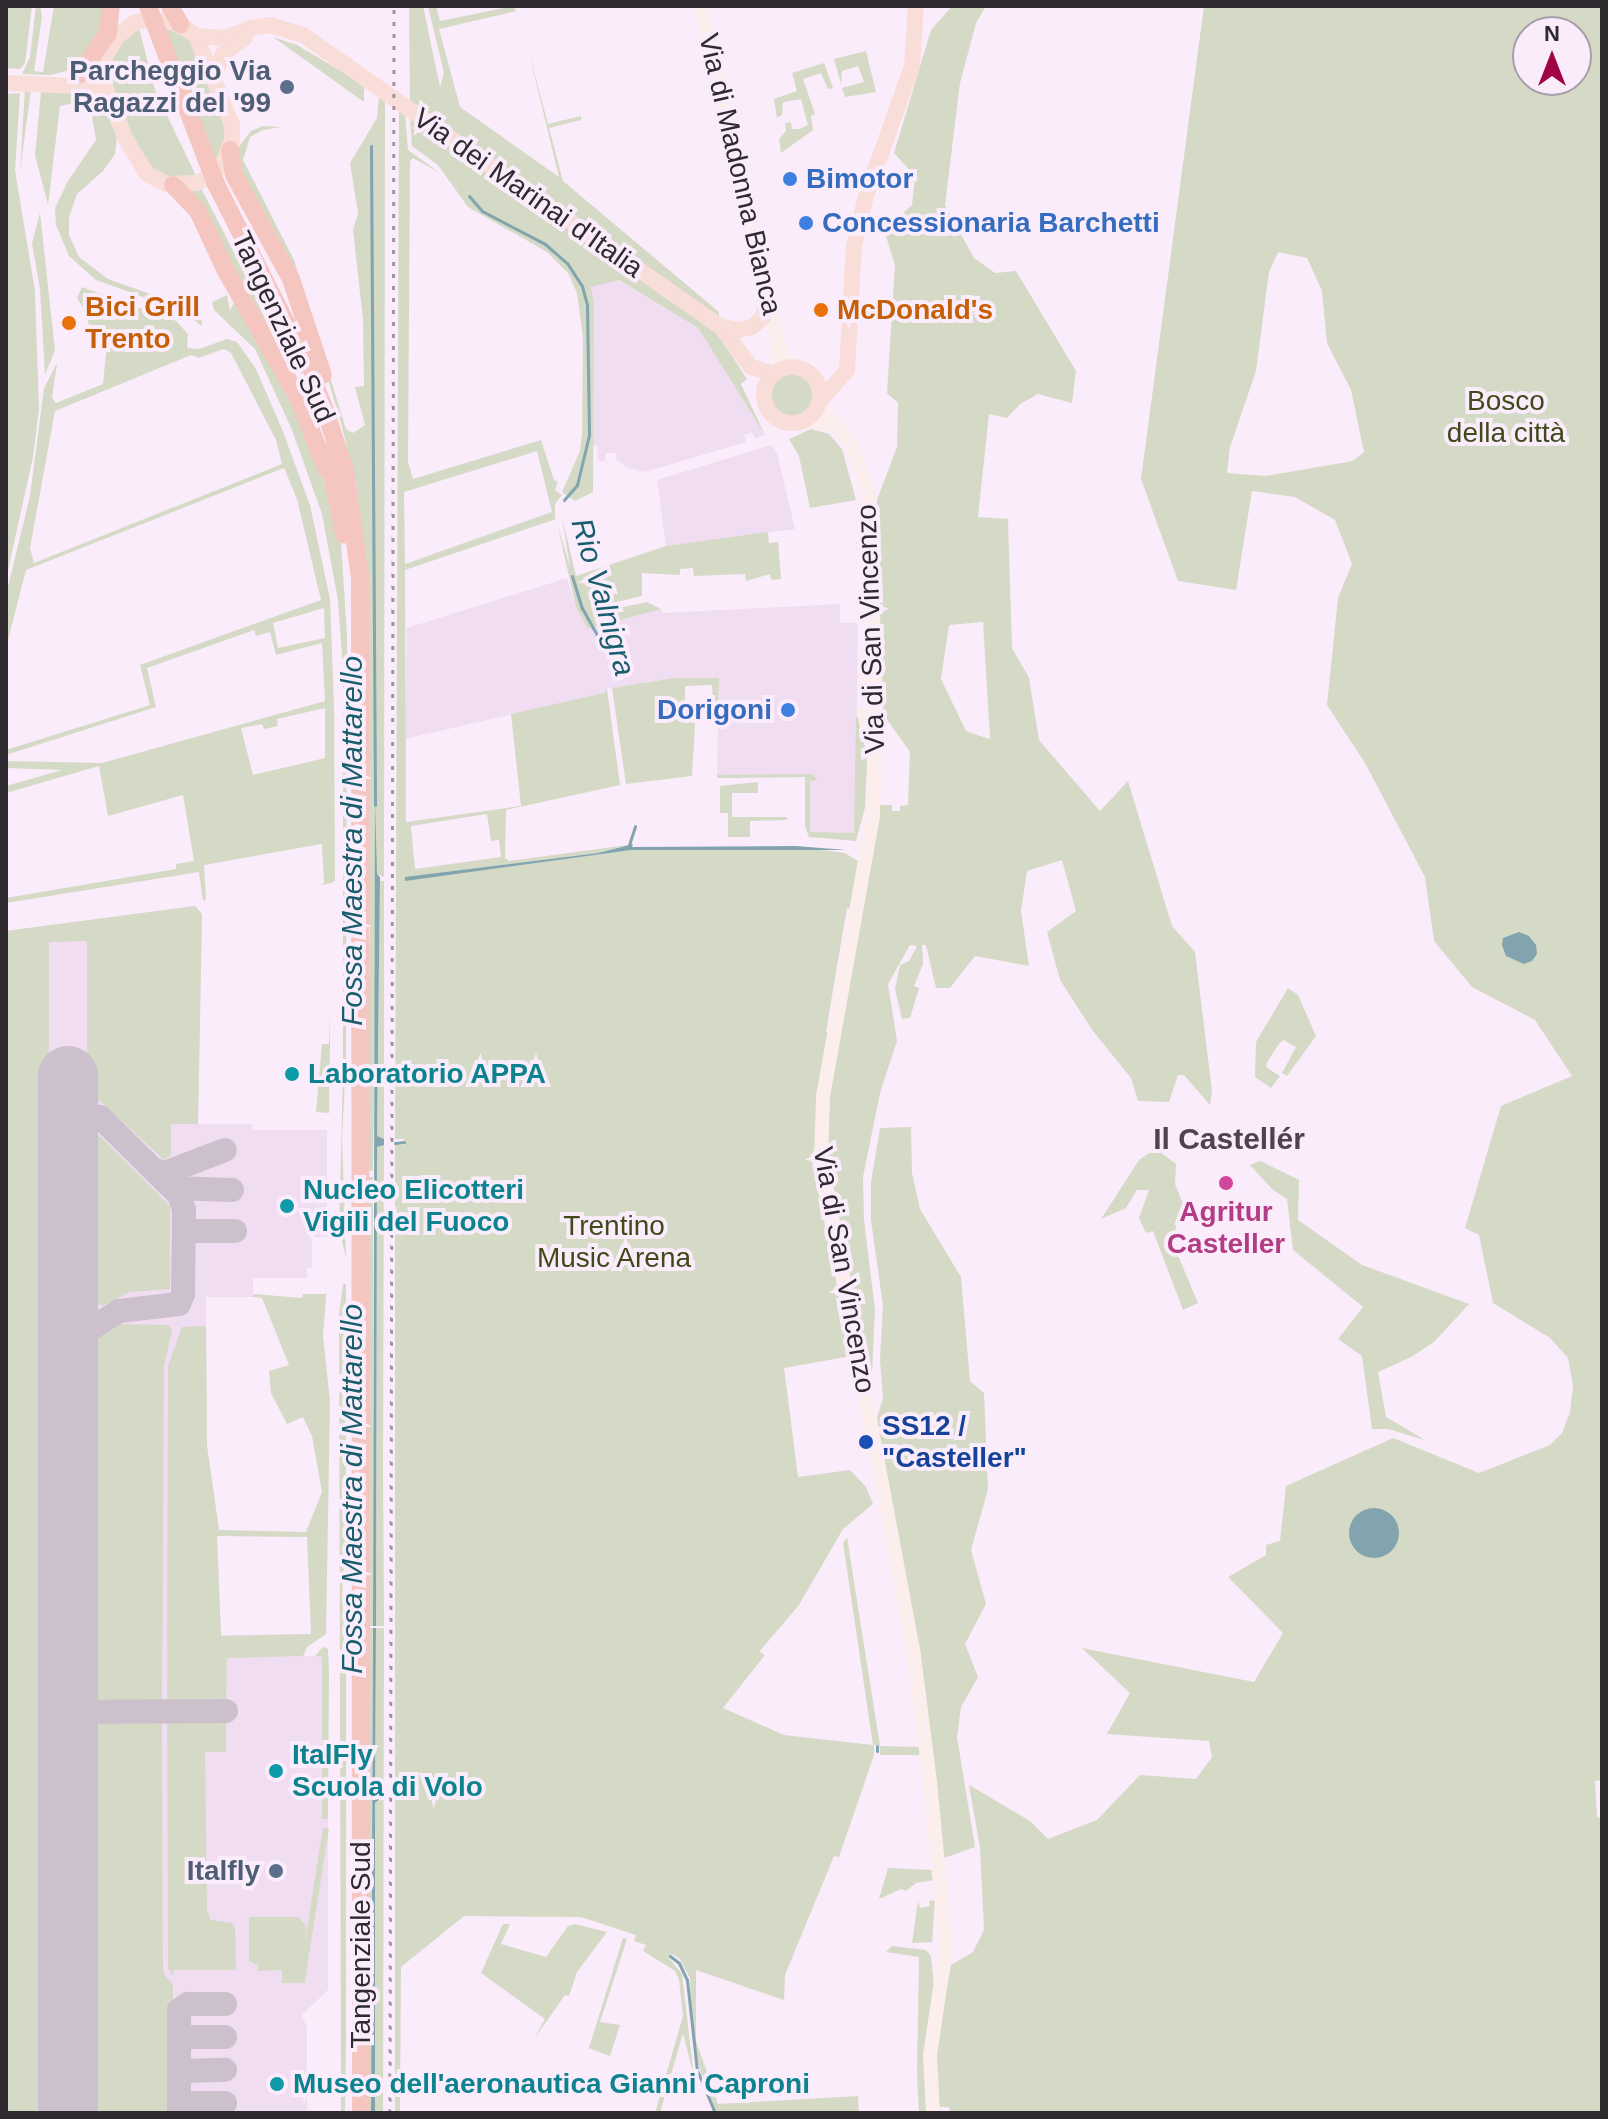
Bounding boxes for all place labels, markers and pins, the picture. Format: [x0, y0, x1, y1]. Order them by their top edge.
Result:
place label: Parcheggio Via Ragazzi del '99 [69, 54, 271, 120]
marker: Parcheggio Via Ragazzi del '99 [278, 78, 296, 96]
place label: Bimotor [806, 162, 913, 196]
marker: Bimotor [781, 170, 799, 188]
place label: Concessionaria Barchetti [822, 206, 1160, 240]
marker: Concessionaria Barchetti [797, 214, 815, 232]
place label: Bici Grill Trento [85, 290, 200, 356]
place label: McDonald's [837, 293, 993, 327]
marker: McDonald's [812, 301, 830, 319]
marker: Bici Grill Trento [60, 314, 78, 332]
place label: Dorigoni [657, 693, 772, 727]
marker: Dorigoni [779, 701, 797, 719]
place label: Laboratorio APPA [308, 1057, 547, 1091]
marker: Laboratorio APPA [283, 1065, 301, 1083]
place label: Nucleo Elicotteri Vigili del Fuoco [303, 1173, 524, 1239]
marker: Agritur Casteller [1217, 1174, 1235, 1192]
place label: Agritur Casteller [1167, 1195, 1285, 1261]
marker: Nucleo Elicotteri Vigili del Fuoco [278, 1197, 296, 1215]
place label: SS12 / "Casteller" [882, 1409, 1027, 1475]
marker: SS12 / "Casteller" [857, 1433, 875, 1451]
place label: ItalFly Scuola di Volo [292, 1738, 483, 1804]
marker: ItalFly Scuola di Volo [267, 1762, 285, 1780]
place label: Italfly [187, 1854, 260, 1888]
marker: Italfly [267, 1862, 285, 1880]
place label: Museo dell'aeronautica Gianni Caproni [293, 2067, 810, 2101]
marker: Museo dell'aeronautica Gianni Caproni [268, 2075, 286, 2093]

